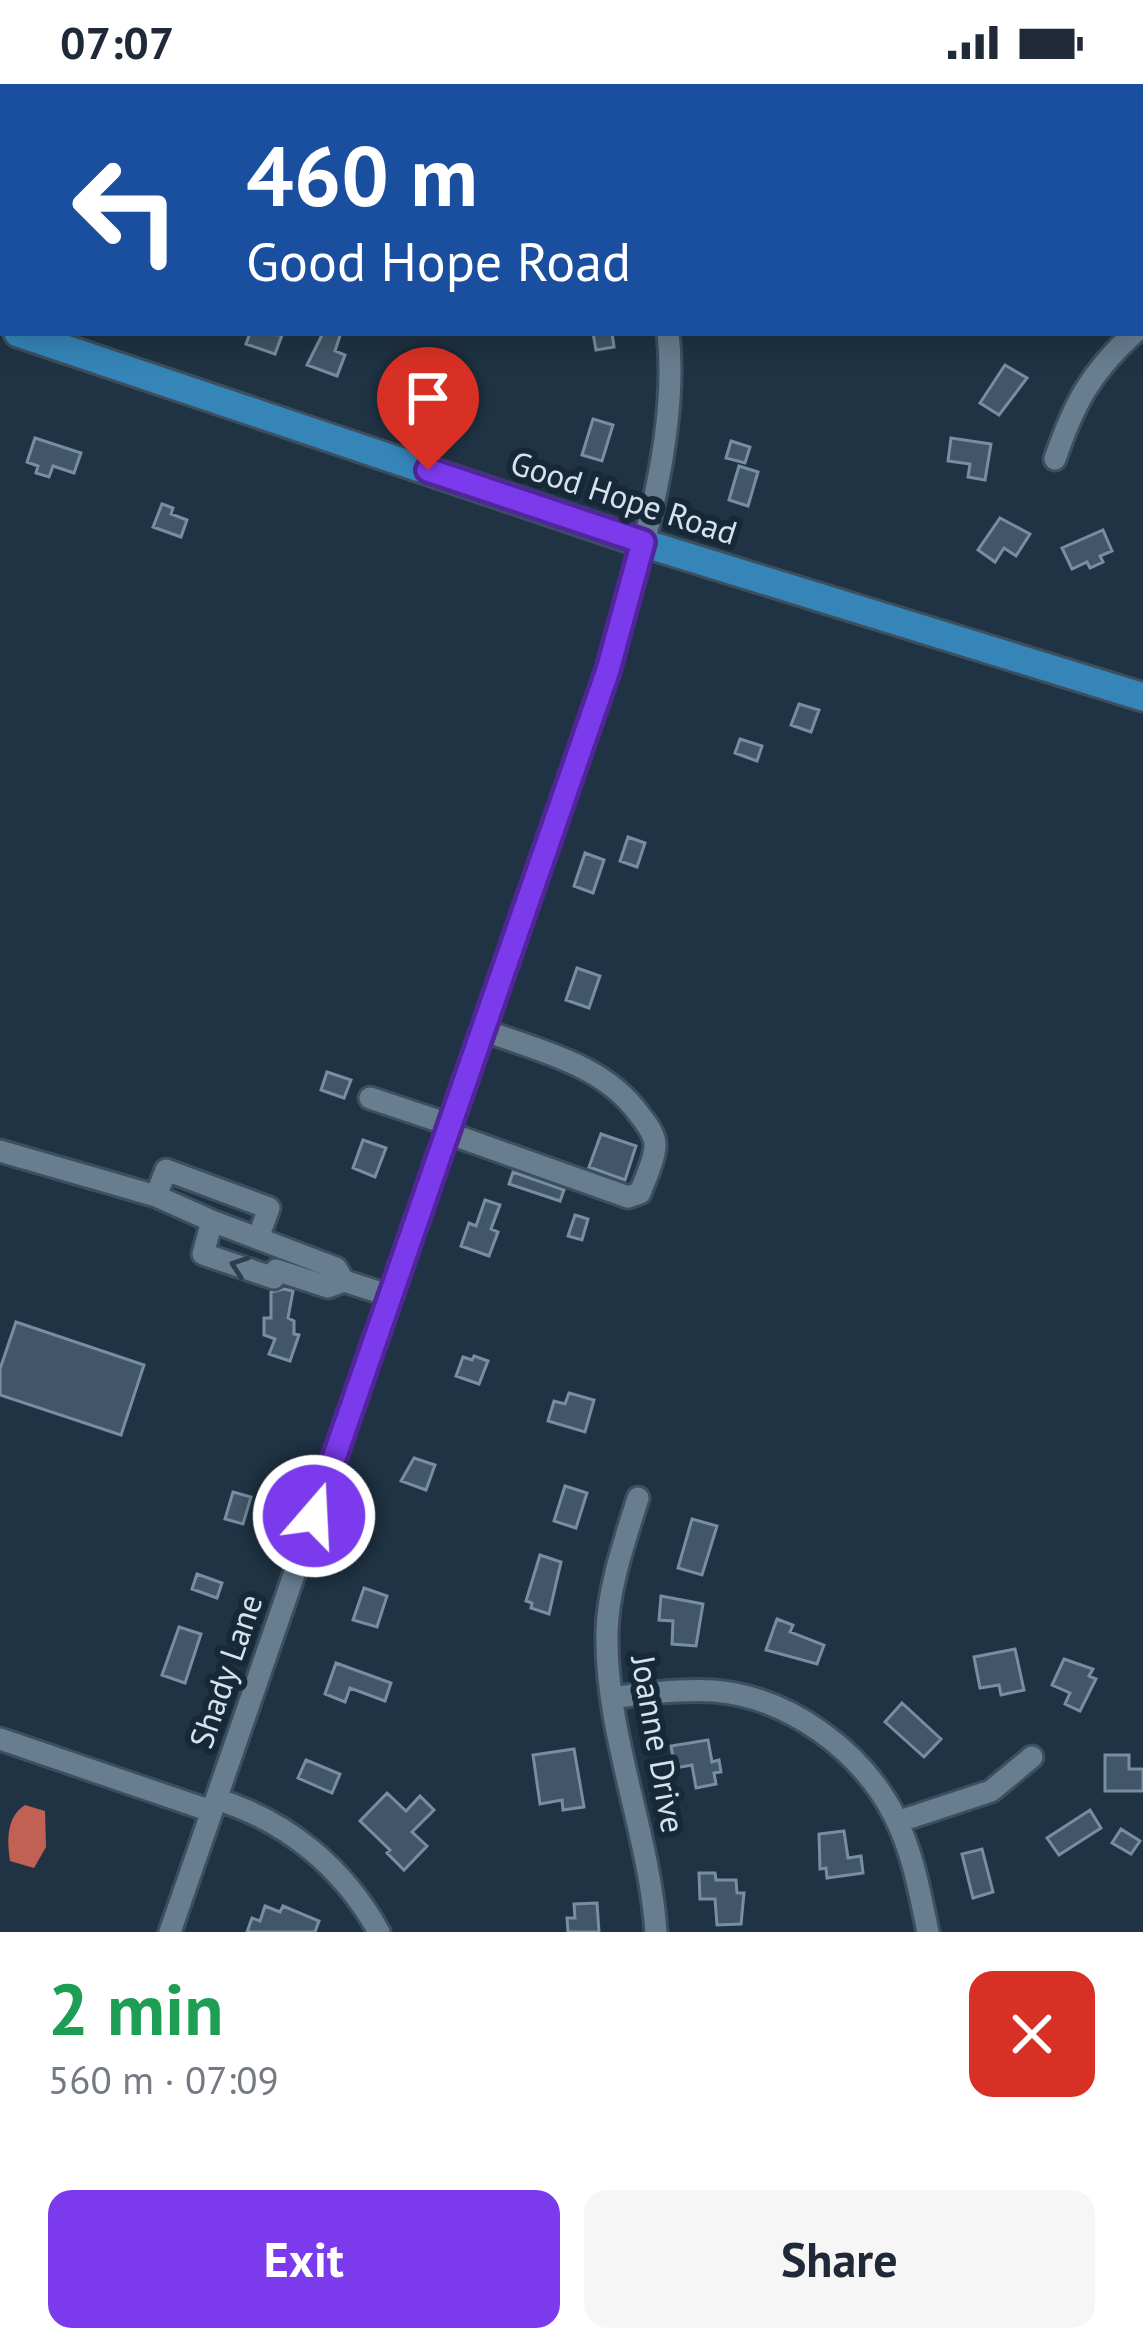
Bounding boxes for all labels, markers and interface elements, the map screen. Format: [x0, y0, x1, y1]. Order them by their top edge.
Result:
text: 07:07 [60, 13, 174, 71]
text: 460 m [246, 120, 478, 229]
icon: left [48, 132, 204, 288]
text: Good Hope Road [246, 226, 631, 296]
pin [377, 347, 479, 470]
icon: arrive [395, 365, 461, 431]
street label: Good Hope Road [505, 440, 743, 554]
one-way arrow [230, 1256, 251, 1280]
position arrow [251, 1453, 377, 1579]
street label: Shady Lane [179, 1588, 271, 1754]
street label: Joanne Drive [622, 1650, 696, 1836]
text: 2 min [48, 1962, 224, 2055]
button: close [969, 1971, 1095, 2097]
text: 560 m · 07:09 [48, 2054, 279, 2105]
button: Exit [48, 2190, 560, 2328]
button: Share [584, 2190, 1095, 2328]

